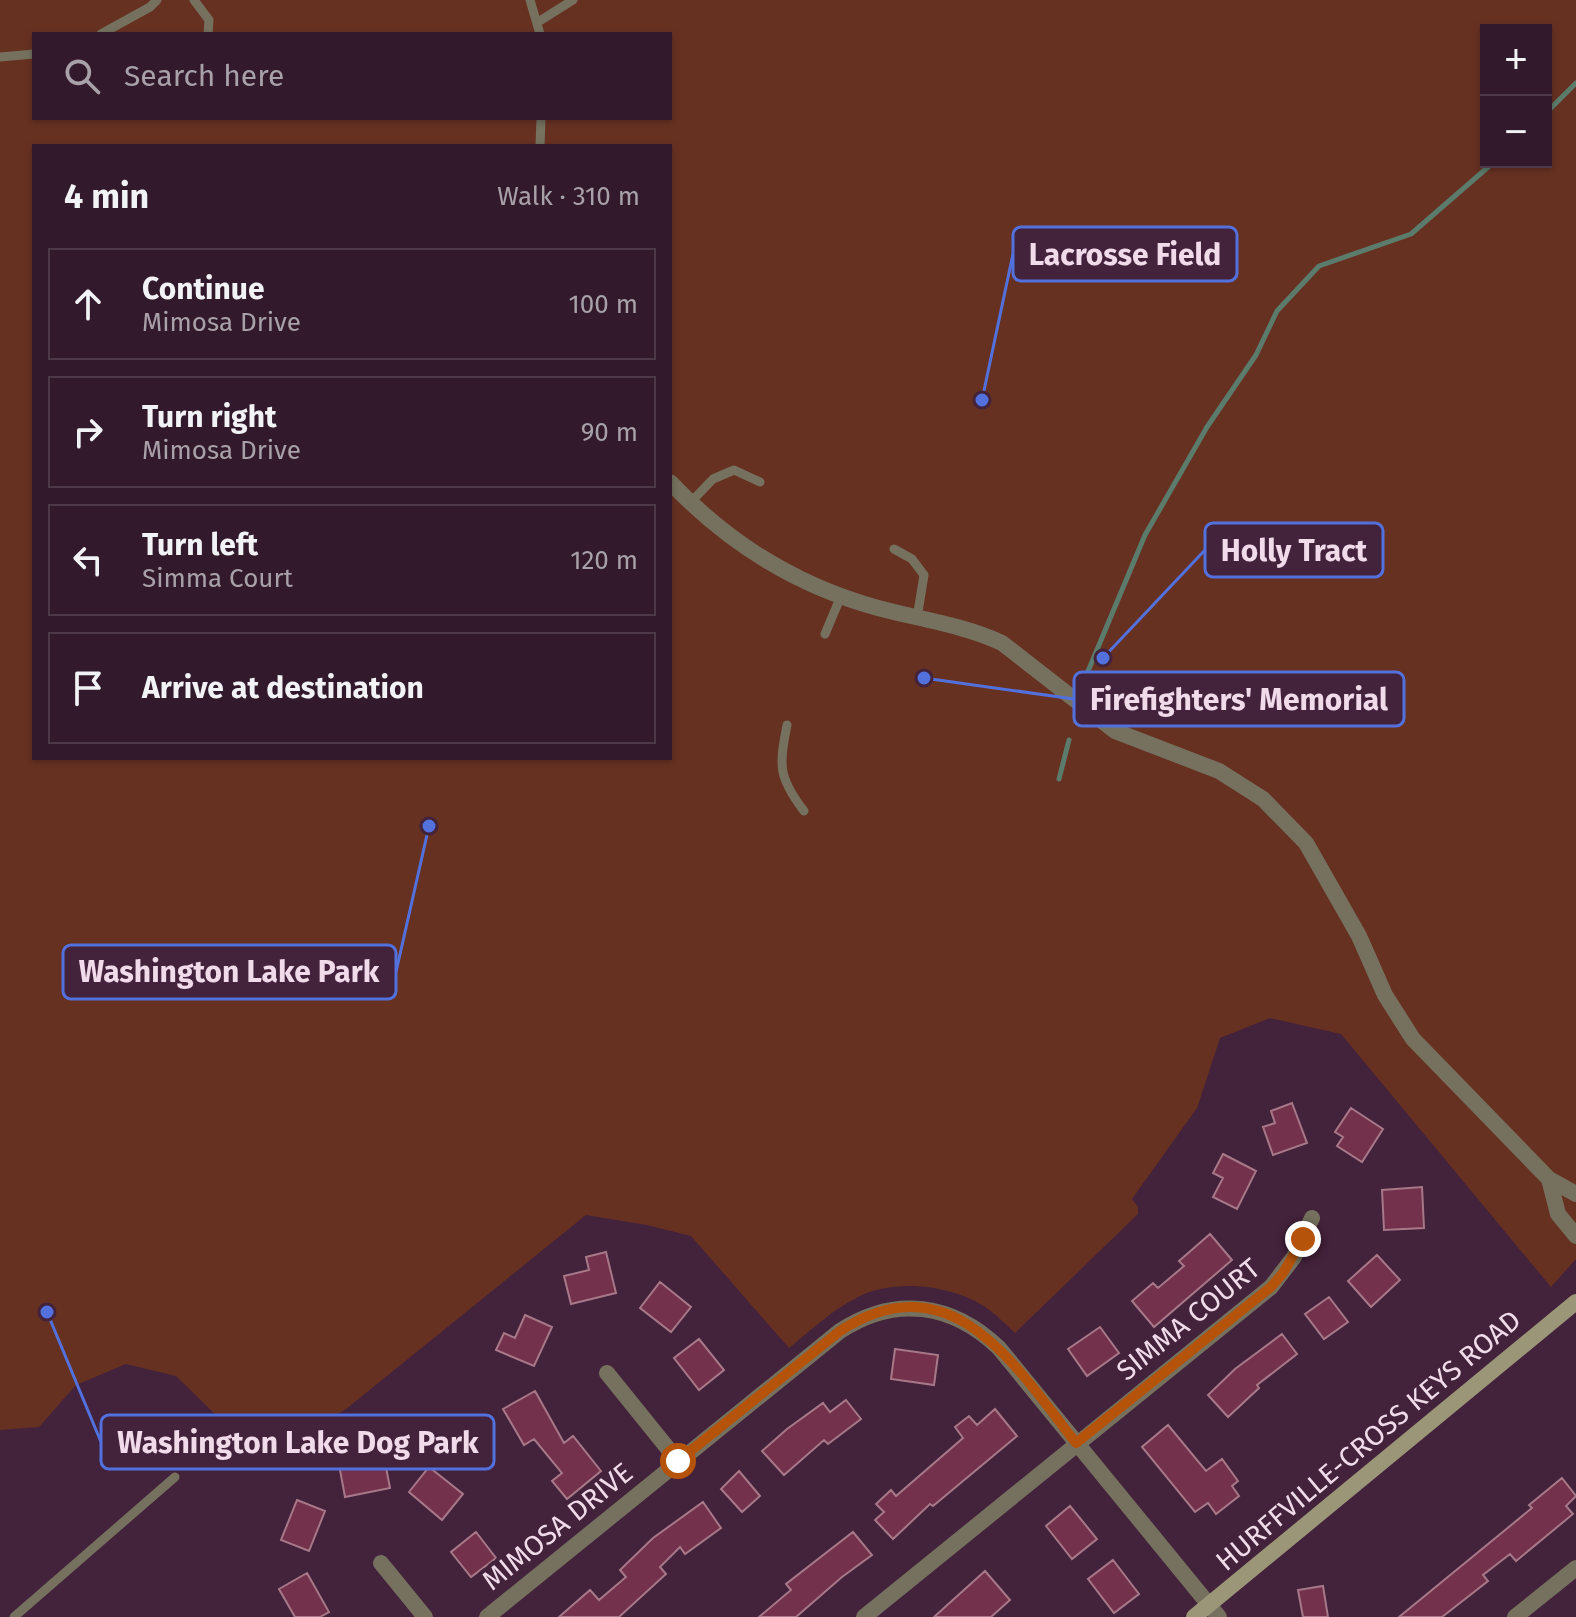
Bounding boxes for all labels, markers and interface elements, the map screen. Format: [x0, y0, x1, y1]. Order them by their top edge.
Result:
map controls [1480, 24, 1552, 168]
button: + [1480, 24, 1552, 96]
search box [32, 32, 672, 120]
icon: search [60, 54, 104, 98]
text: Search here [124, 58, 284, 94]
button: − [1480, 96, 1552, 168]
text: 4 min [64, 176, 149, 217]
text: Walk · 310 m [497, 181, 640, 212]
callout: Lacrosse Field [1013, 227, 1237, 281]
text: Lacrosse Field [1029, 237, 1221, 273]
text: Continue [142, 271, 265, 307]
icon: ahead [66, 282, 110, 326]
text: 100 m [569, 289, 638, 320]
text: Mimosa Drive [142, 307, 301, 338]
text: Turn right [142, 399, 277, 435]
icon: right [66, 410, 110, 454]
text: 90 m [581, 417, 638, 448]
text: Mimosa Drive [142, 435, 301, 466]
callout: Holly Tract [1205, 523, 1383, 577]
text: Turn left [142, 527, 258, 563]
text: Holly Tract [1221, 533, 1368, 569]
icon: left [66, 538, 110, 582]
text: 120 m [570, 545, 638, 576]
text: Simma Court [142, 563, 293, 594]
icon: arrive [66, 666, 110, 710]
text: Arrive at destination [142, 670, 424, 706]
callout: Firefighters' Memorial [1074, 672, 1404, 726]
text: Firefighters' Memorial [1090, 682, 1388, 718]
callout: Washington Lake Park [63, 945, 396, 999]
text: Washington Lake Park [79, 954, 380, 990]
route end [1285, 1221, 1321, 1257]
street label: SIMMA COURT [1110, 1251, 1267, 1387]
street label: HURFFVILLE-CROSS KEYS ROAD [1209, 1303, 1527, 1578]
callout: Washington Lake Dog Park [101, 1415, 494, 1469]
text: Washington Lake Dog Park [117, 1425, 479, 1461]
route start [660, 1443, 696, 1479]
street label: MIMOSA DRIVE [476, 1456, 639, 1597]

